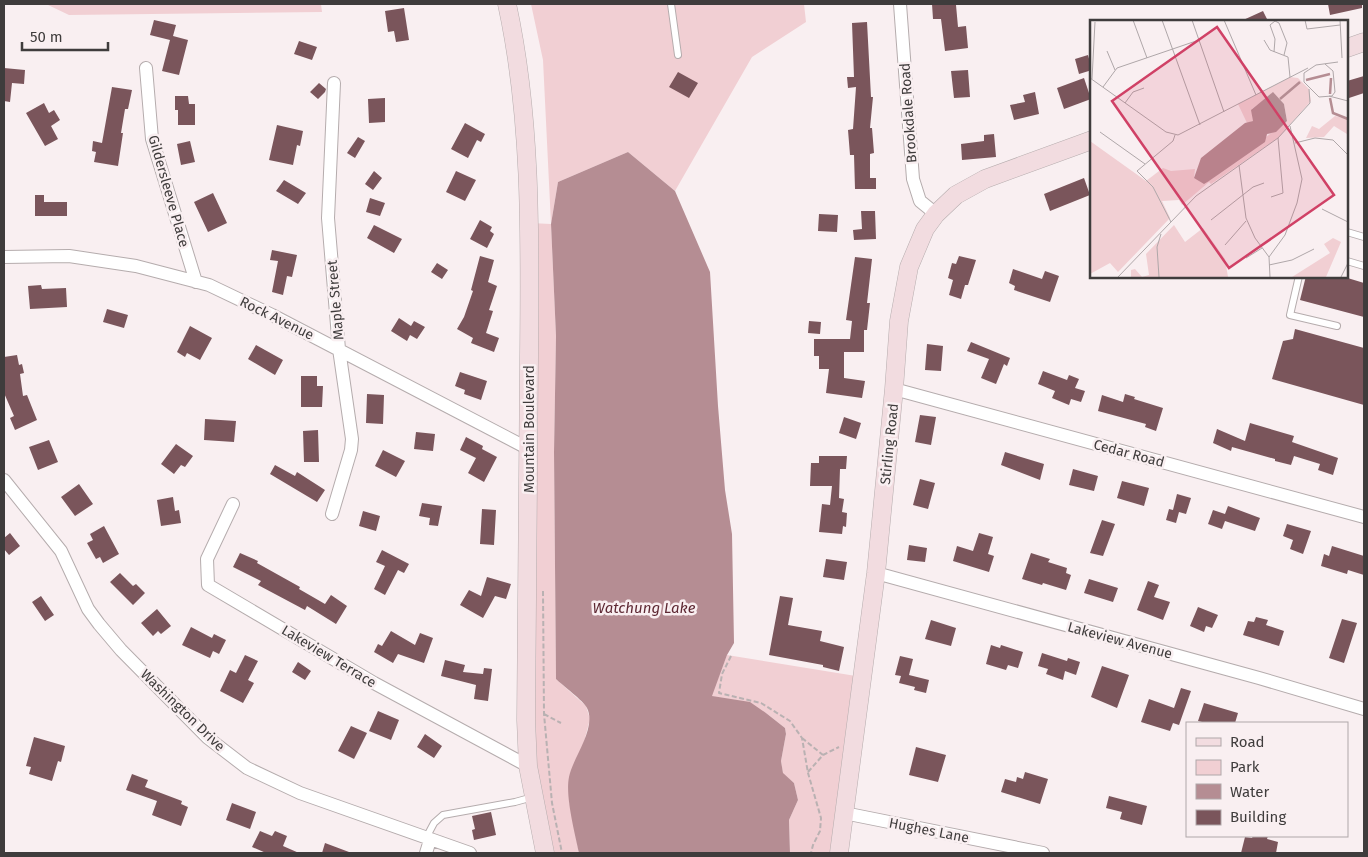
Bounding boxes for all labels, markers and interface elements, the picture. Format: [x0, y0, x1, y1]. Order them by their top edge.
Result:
scale bar [22, 20, 109, 52]
inset map [1090, 20, 1348, 278]
text: 50 m [30, 28, 63, 46]
street label: Brookdale Road [897, 62, 920, 164]
street label: Gildersleeve Place [144, 133, 193, 249]
street label: Maple Street [323, 258, 347, 341]
street label: Rock Avenue [237, 293, 317, 344]
street label: Mountain Boulevard [521, 365, 538, 493]
street label: Stirling Road [877, 403, 902, 486]
street label: Cedar Road [1092, 436, 1166, 471]
water label: Watchung Lake [593, 599, 696, 617]
street label: Lakeview Avenue [1066, 618, 1174, 663]
street label: Lakeview Terrace [278, 621, 379, 691]
street label: Washington Drive [137, 666, 228, 755]
legend [1186, 722, 1348, 837]
text: Road [1230, 733, 1265, 751]
text: Park [1230, 758, 1260, 776]
text: Water [1230, 783, 1269, 801]
text: Building [1230, 808, 1286, 826]
street label: Hughes Lane [887, 814, 970, 847]

